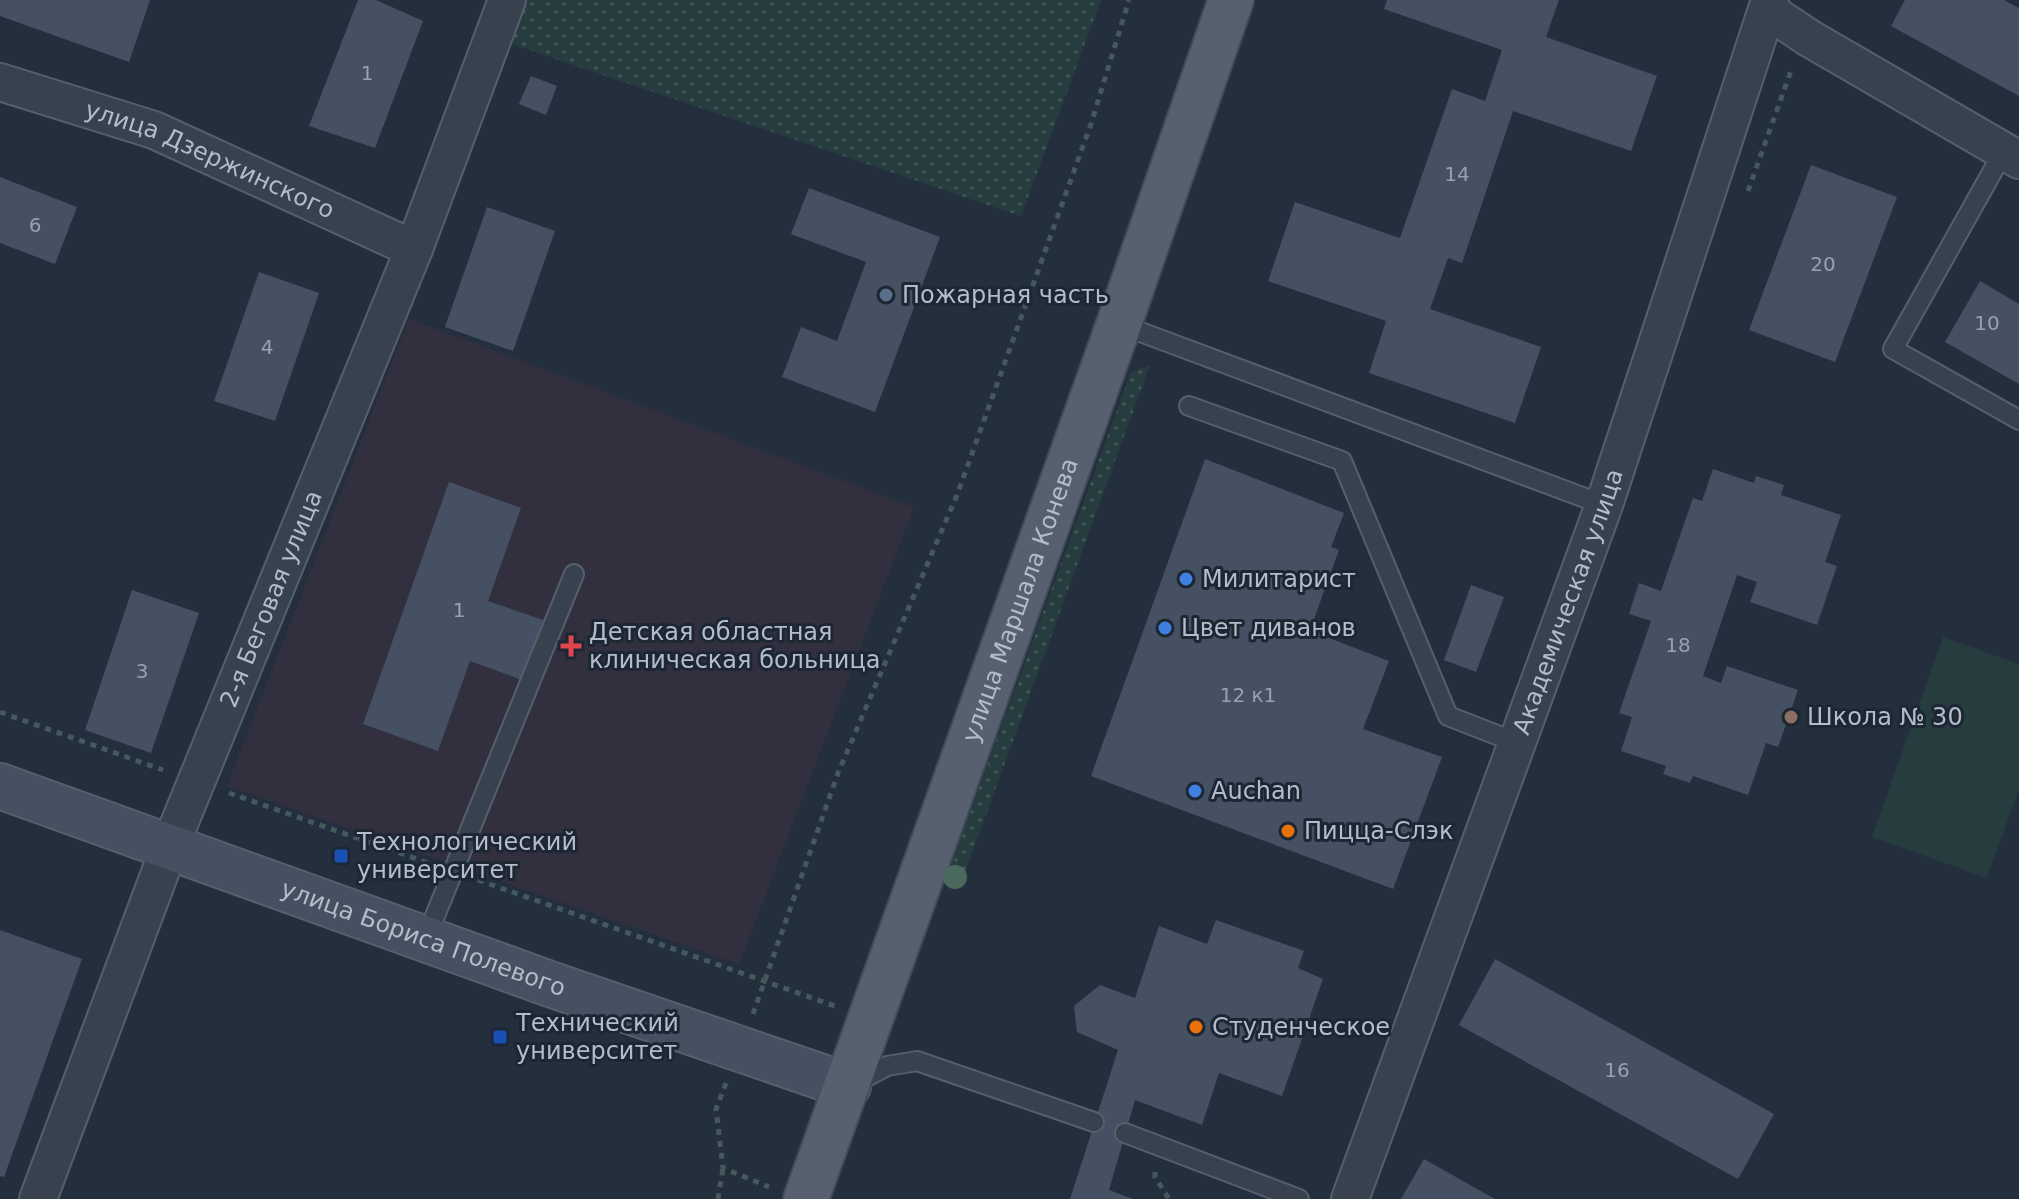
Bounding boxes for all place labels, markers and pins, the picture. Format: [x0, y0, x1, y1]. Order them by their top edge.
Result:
place label: Пожарная часть [902, 281, 1109, 309]
marker: Пожарная часть [877, 286, 895, 304]
place label: Милитарист [1202, 565, 1356, 593]
marker: Милитарист [1177, 570, 1195, 588]
place label: Цвет диванов [1181, 614, 1356, 642]
place label: Детская областная клиническая больница [589, 618, 880, 674]
marker: Цвет диванов [1156, 619, 1174, 637]
marker: Детская областная клиническая больница [560, 635, 582, 657]
place label: Школа № 30 [1807, 703, 1963, 731]
marker: Школа № 30 [1782, 708, 1800, 726]
place label: Auchan [1211, 777, 1301, 805]
marker: Auchan [1186, 782, 1204, 800]
place label: Пицца-Слэк [1304, 817, 1453, 845]
marker: Пицца-Слэк [1279, 822, 1297, 840]
place label: Технологический университет [356, 828, 577, 884]
marker: Технологический университет [332, 847, 350, 865]
place label: Технический университет [515, 1009, 679, 1065]
place label: Студенческое [1212, 1013, 1390, 1041]
marker: Студенческое [1187, 1018, 1205, 1036]
marker: Технический университет [491, 1028, 509, 1046]

